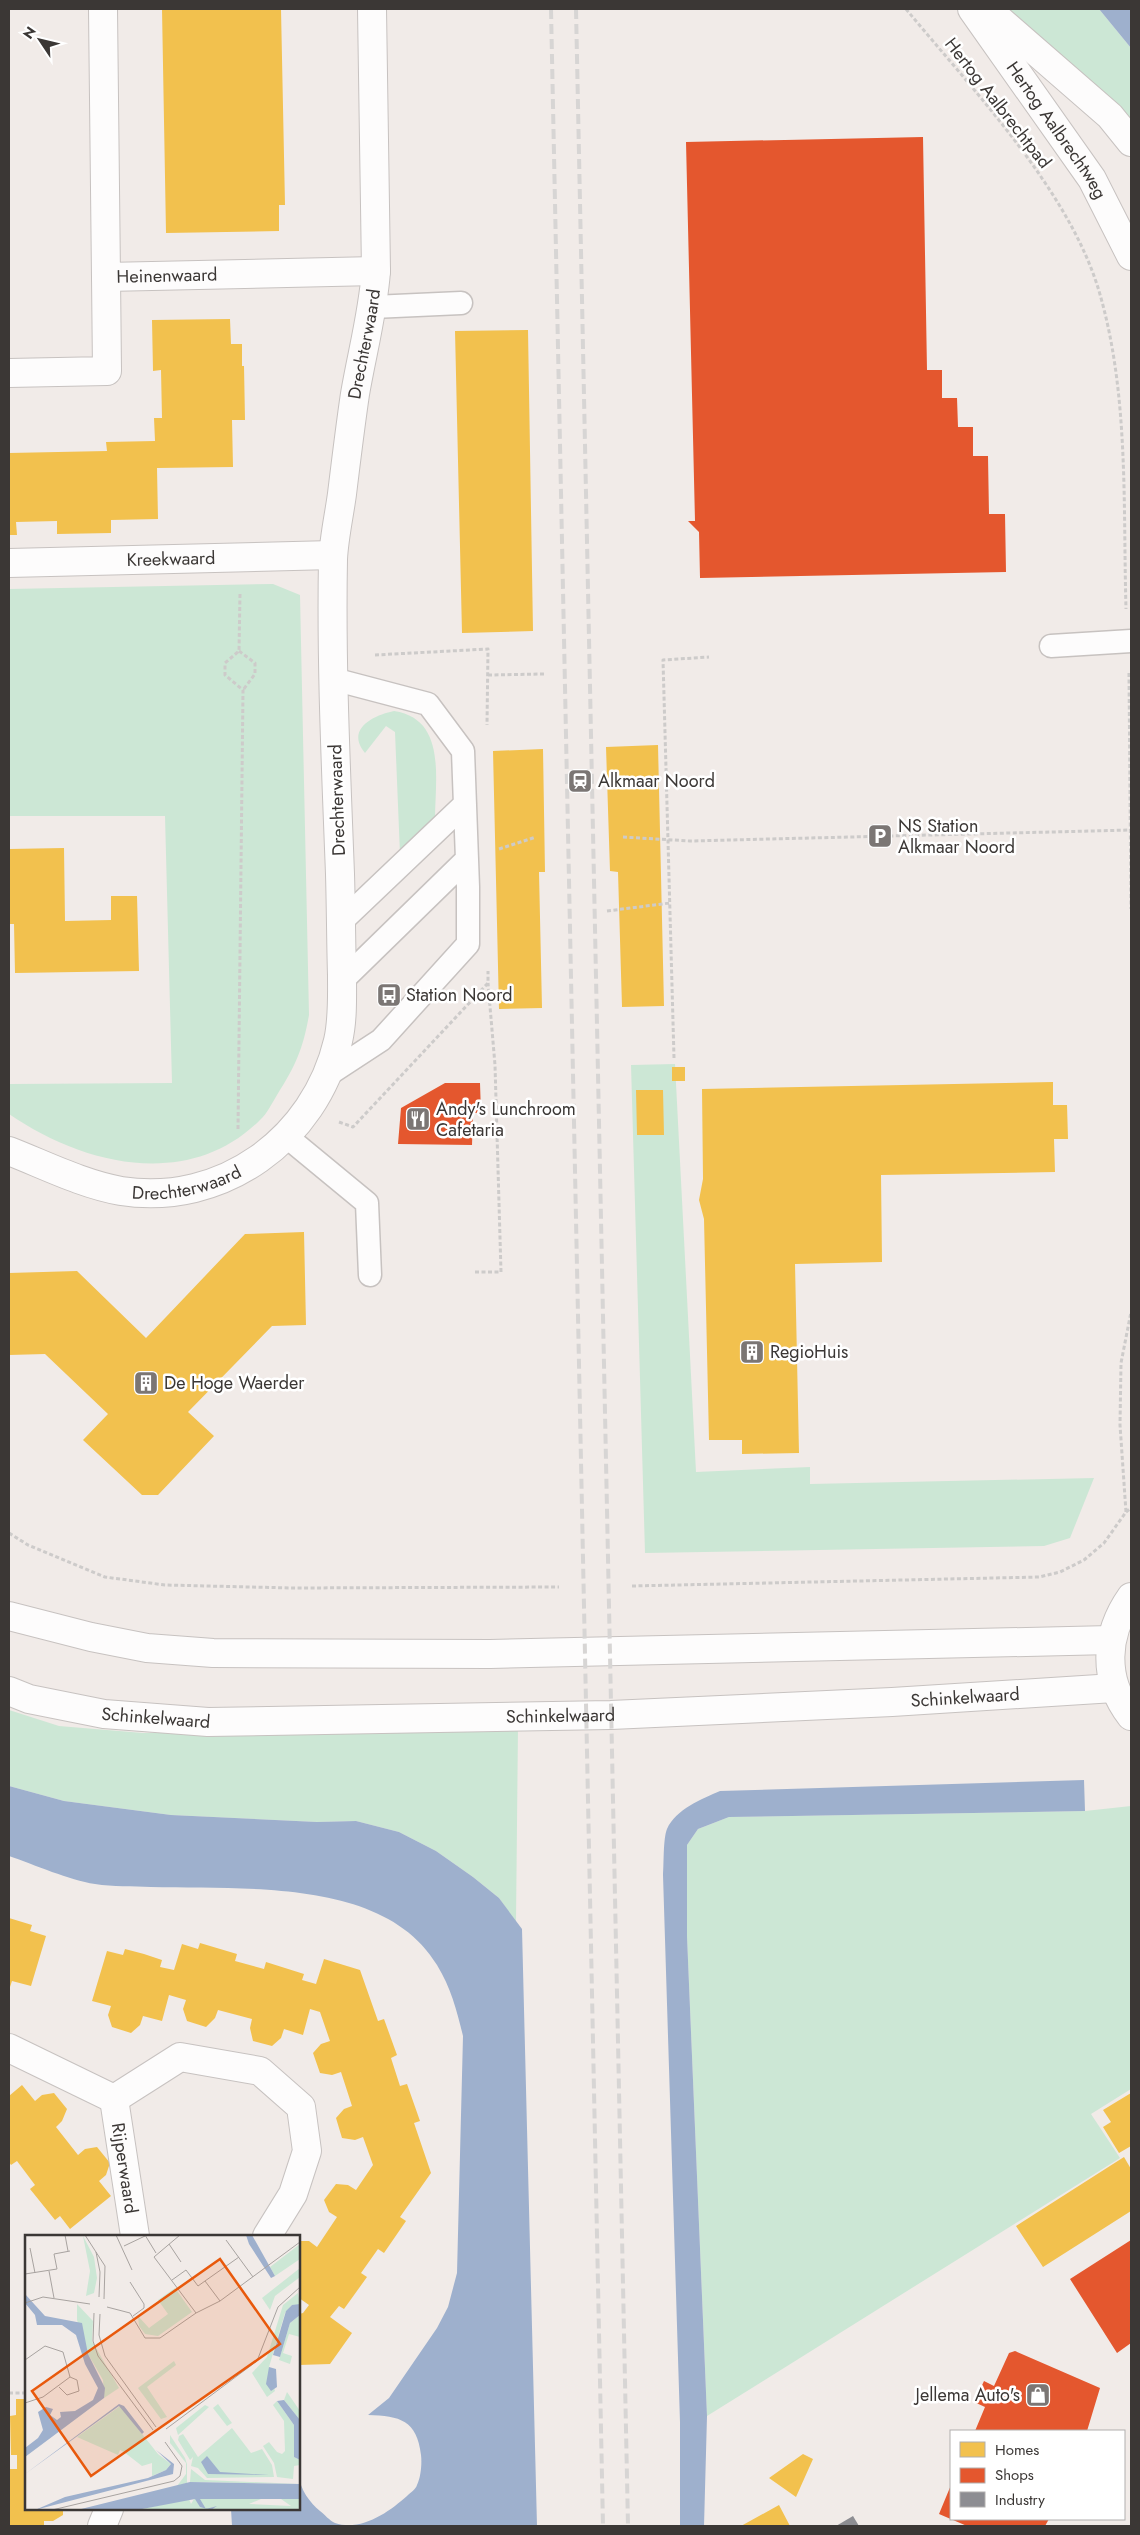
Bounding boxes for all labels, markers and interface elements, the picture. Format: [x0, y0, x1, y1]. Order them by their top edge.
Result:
north arrow [15, 15, 65, 65]
text: N [18, 22, 41, 43]
street label: Hertog Aalbrechtpad [939, 32, 1057, 174]
street label: Hertog Aalbrechtweg [1000, 56, 1113, 204]
street label: Heinenwaard [116, 262, 218, 290]
street label: Drechterwaard [341, 287, 387, 401]
street label: Kreekwaard [126, 545, 216, 573]
street label: Drechterwaard [322, 744, 352, 856]
station icon: Alkmaar Noord [567, 768, 593, 794]
place label: Alkmaar Noord [598, 768, 715, 794]
place label: NS Station Alkmaar Noord [898, 813, 1015, 860]
parking icon: NS Station Alkmaar Noord [867, 823, 893, 849]
bus stop icon: Station Noord [376, 982, 402, 1008]
place label: Station Noord [406, 982, 513, 1008]
place label: Andy's Lunchroom Cafetaria [436, 1096, 576, 1143]
restaurant icon: Andy's Lunchroom Cafetaria [405, 1106, 431, 1132]
street label: Drechterwaard [131, 1159, 246, 1206]
building icon: RegioHuis [739, 1339, 765, 1365]
place label: RegioHuis [770, 1339, 848, 1365]
building icon: De Hoge Waerder [133, 1370, 159, 1396]
place label: De Hoge Waerder [164, 1370, 305, 1396]
street label: Schinkelwaard [910, 1681, 1020, 1714]
street label: Schinkelwaard [100, 1701, 211, 1735]
street label: Schinkelwaard [506, 1702, 615, 1730]
street label: Rijperwaard [105, 2121, 144, 2215]
inset map [25, 2235, 300, 2510]
place label: Jellema Auto's [914, 2382, 1020, 2408]
shop icon: Jellema Auto's [1025, 2382, 1051, 2408]
legend [950, 2430, 1125, 2520]
text: Homes [995, 2439, 1039, 2461]
text: Shops [995, 2464, 1034, 2486]
text: Industry [995, 2489, 1045, 2511]

